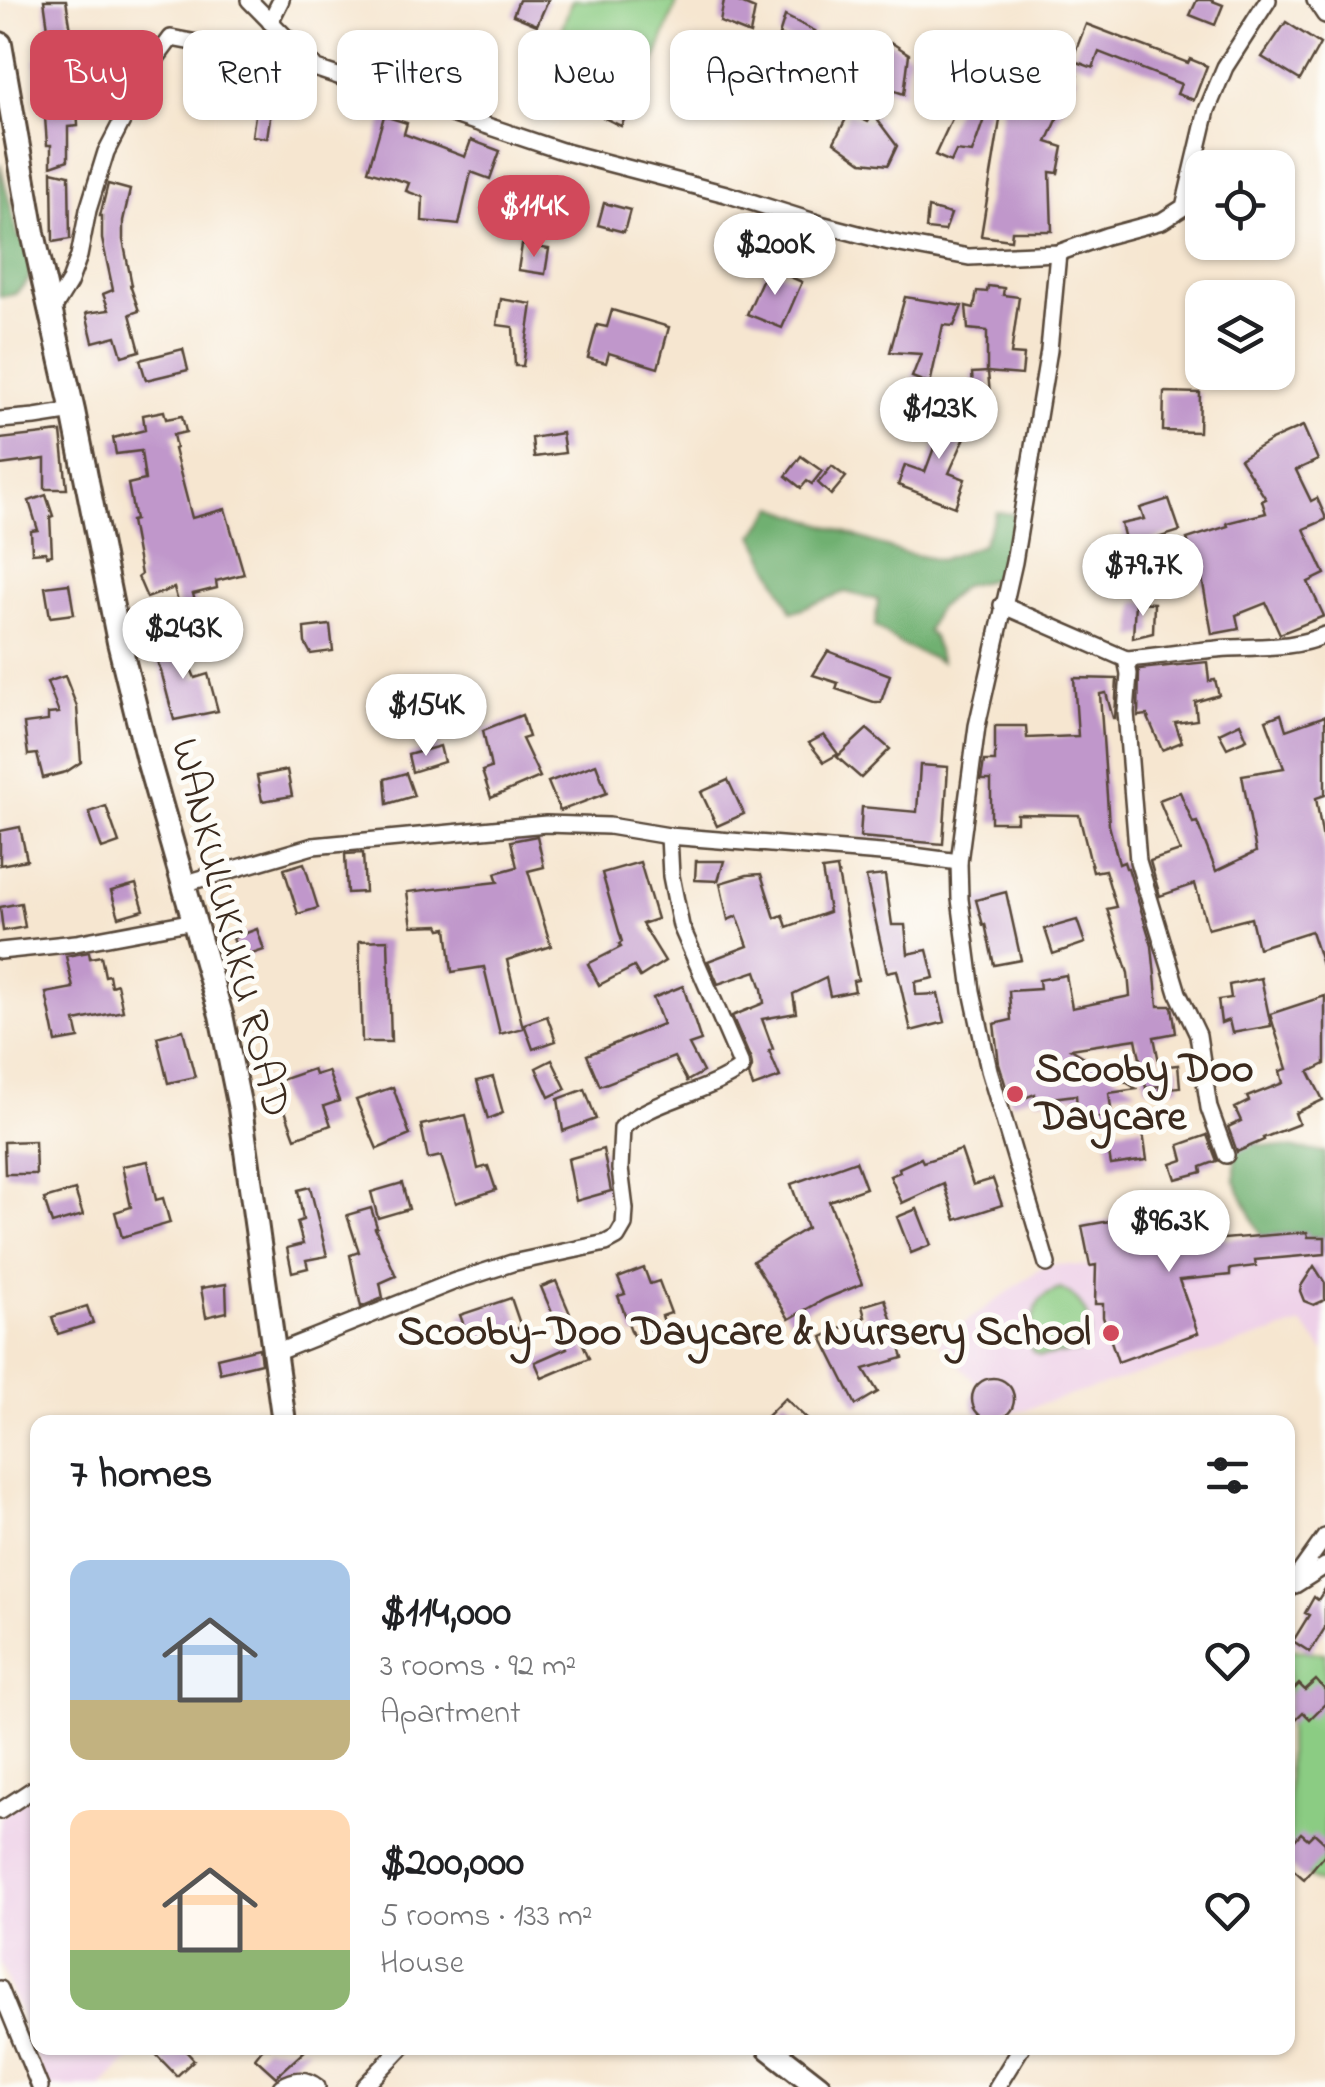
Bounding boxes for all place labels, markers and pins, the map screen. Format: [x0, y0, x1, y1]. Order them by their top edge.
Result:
pin: $114K [464, 175, 604, 260]
pin: $200K [705, 213, 845, 298]
pin: $123K [869, 377, 1009, 462]
pin: $79.7K [1062, 534, 1224, 619]
pin: $243K [113, 597, 253, 682]
pin: $154K [356, 674, 496, 759]
place label: Scooby Doo Daycare [1033, 1040, 1254, 1149]
marker: Scooby Doo Daycare [1004, 1083, 1026, 1105]
pin: $96.3K [1088, 1190, 1250, 1275]
place label: Scooby-Doo Daycare & Nursery School [398, 1303, 1091, 1364]
marker: Scooby-Doo Daycare & Nursery School [1100, 1322, 1122, 1344]

